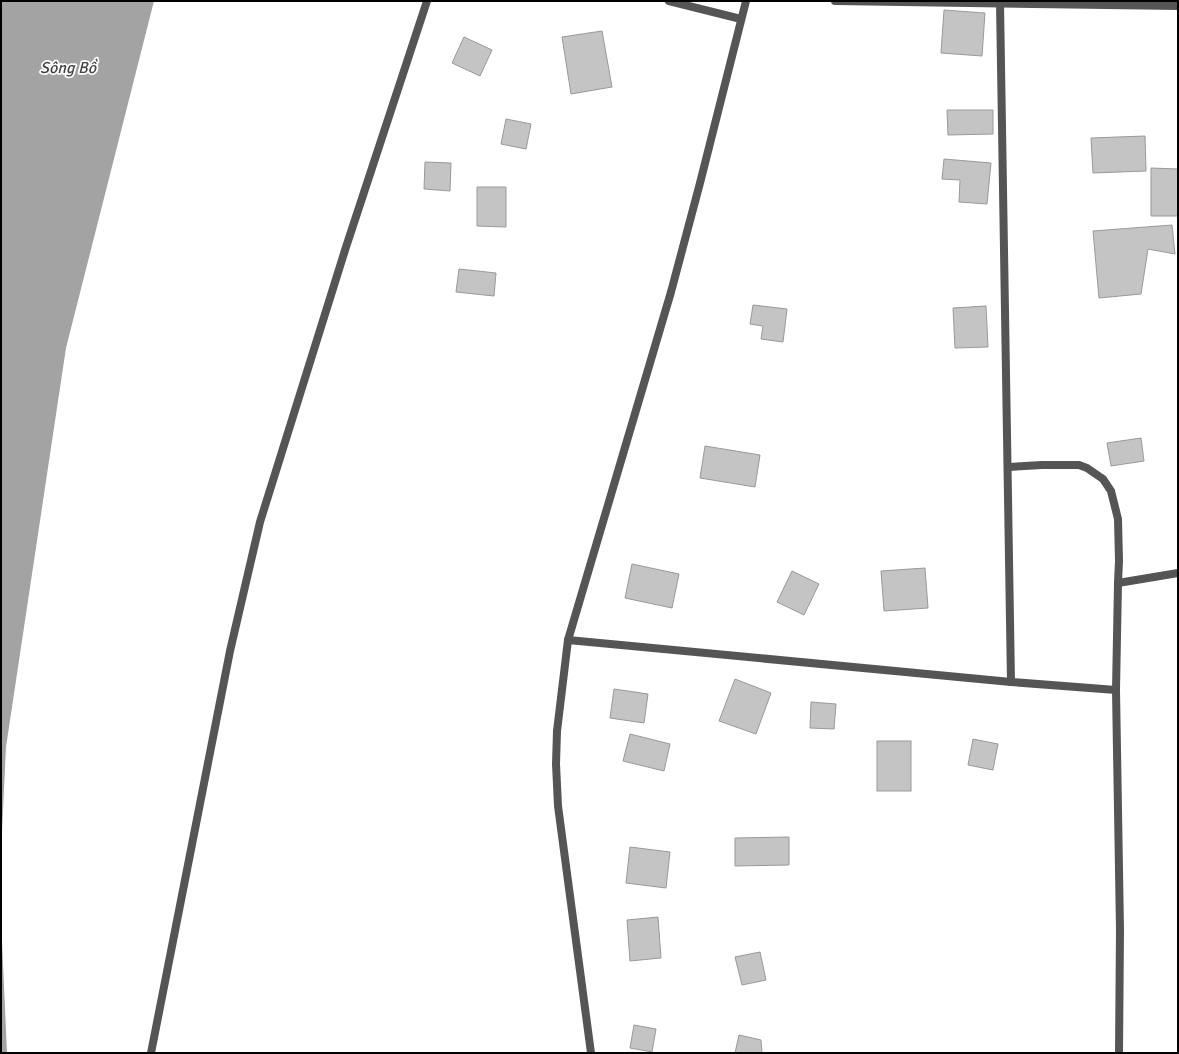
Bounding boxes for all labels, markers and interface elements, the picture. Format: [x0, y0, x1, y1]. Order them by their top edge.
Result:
water label: Sông Bồ [40, 58, 98, 78]

